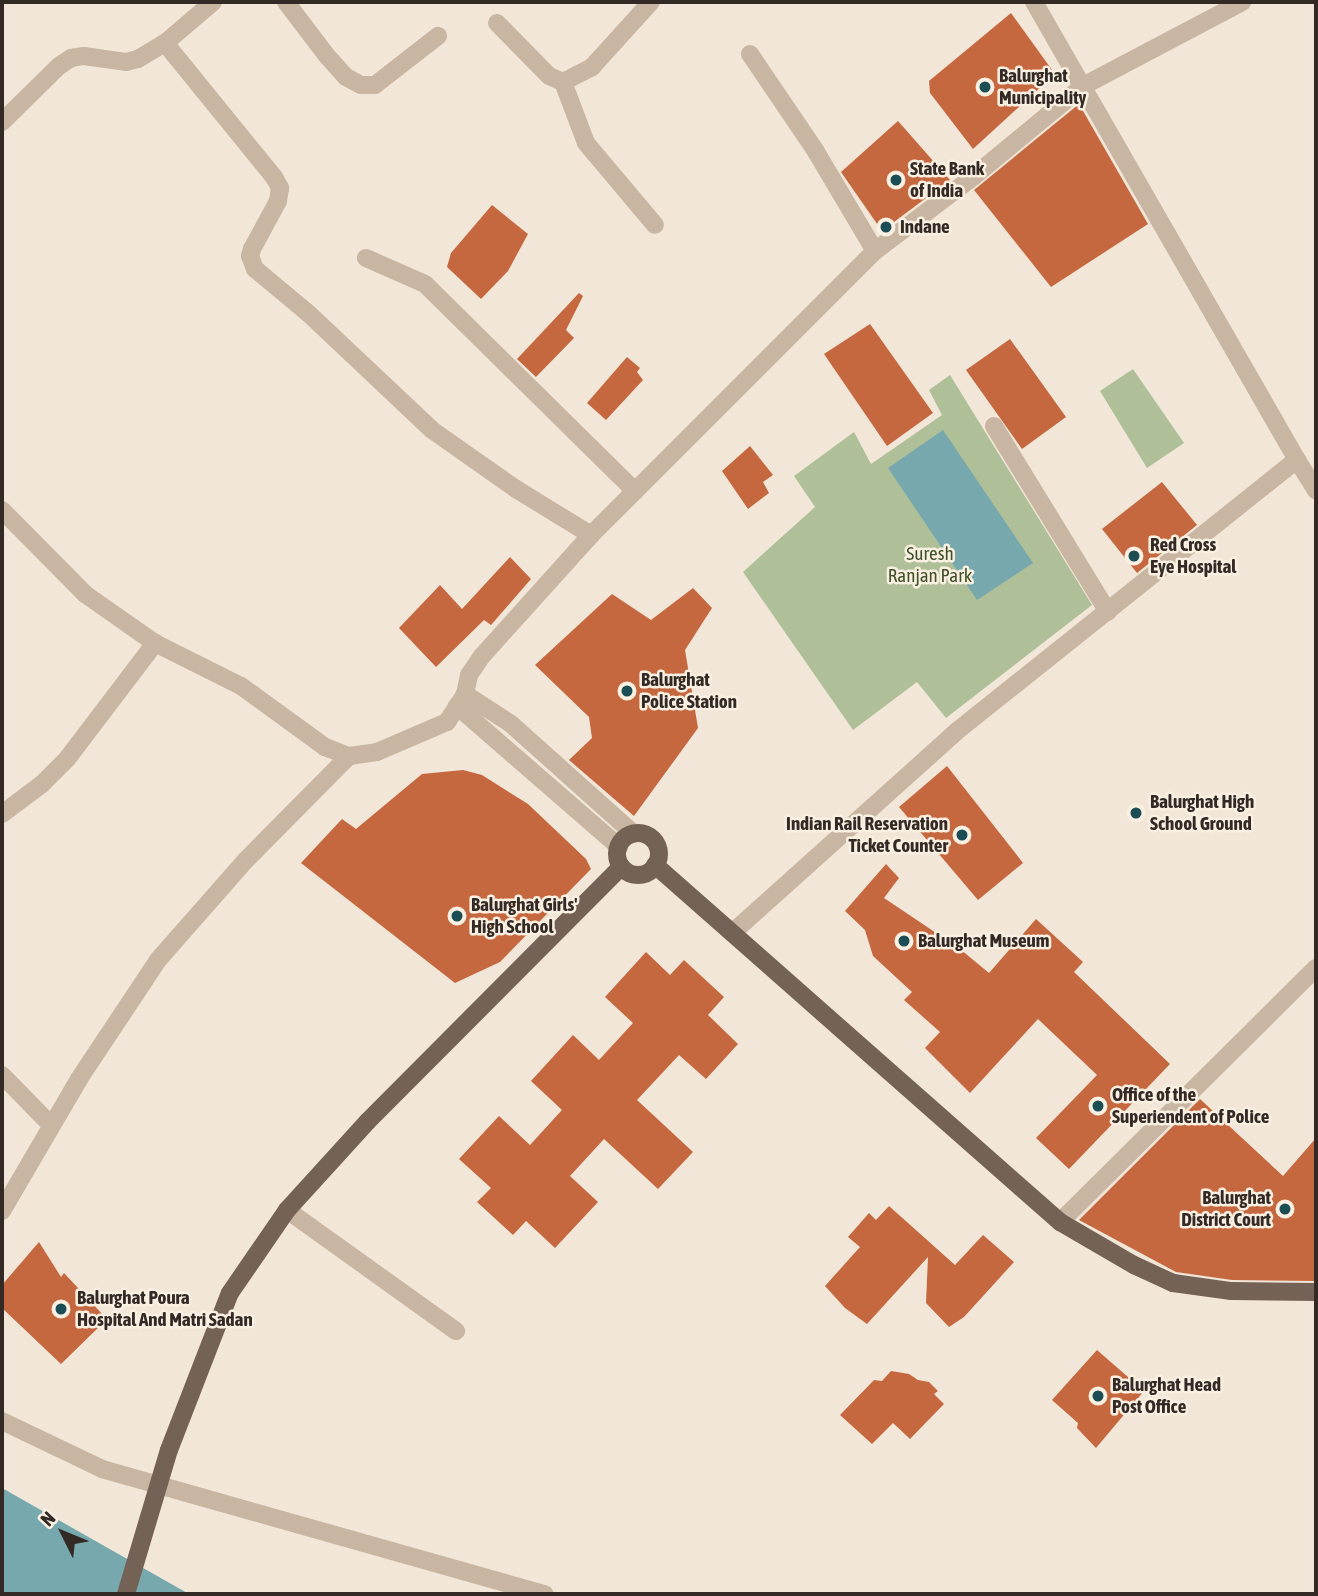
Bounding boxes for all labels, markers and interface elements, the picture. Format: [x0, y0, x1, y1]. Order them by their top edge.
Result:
place label: Balurghat Municipality [999, 65, 1086, 109]
marker: Balurghat Municipality [977, 79, 993, 95]
place label: State Bank of India [910, 158, 984, 202]
marker: State Bank of India [888, 172, 904, 188]
place label: Indane [900, 216, 950, 238]
marker: Indane [878, 219, 894, 235]
place label: Red Cross Eye Hospital [1150, 534, 1236, 578]
park label: Suresh Ranjan Park [888, 543, 972, 587]
marker: Red Cross Eye Hospital [1124, 546, 1144, 566]
place label: Balurghat Police Station [641, 669, 737, 713]
marker: Balurghat Police Station [619, 683, 635, 699]
place label: Balurghat High School Ground [1150, 791, 1254, 835]
marker: Balurghat High School Ground [1128, 805, 1144, 821]
place label: Indian Rail Reservation Ticket Counter [786, 813, 948, 857]
marker: Indian Rail Reservation Ticket Counter [954, 827, 970, 843]
place label: Balurghat Girls' High School [471, 894, 577, 938]
marker: Balurghat Girls' High School [449, 908, 465, 924]
place label: Balurghat Museum [918, 930, 1049, 952]
marker: Balurghat Museum [896, 933, 912, 949]
place label: Office of the Superiendent of Police [1112, 1084, 1269, 1128]
marker: Office of the Superiendent of Police [1090, 1098, 1106, 1114]
place label: Balurghat District Court [1181, 1187, 1271, 1231]
marker: Balurghat District Court [1277, 1201, 1293, 1217]
place label: Balurghat Poura Hospital And Matri Sadan [77, 1287, 253, 1331]
marker: Balurghat Poura Hospital And Matri Sadan [51, 1299, 71, 1319]
place label: Balurghat Head Post Office [1112, 1374, 1221, 1418]
marker: Balurghat Head Post Office [1090, 1388, 1106, 1404]
north arrow [28, 1498, 98, 1568]
text: N [36, 1507, 60, 1530]

